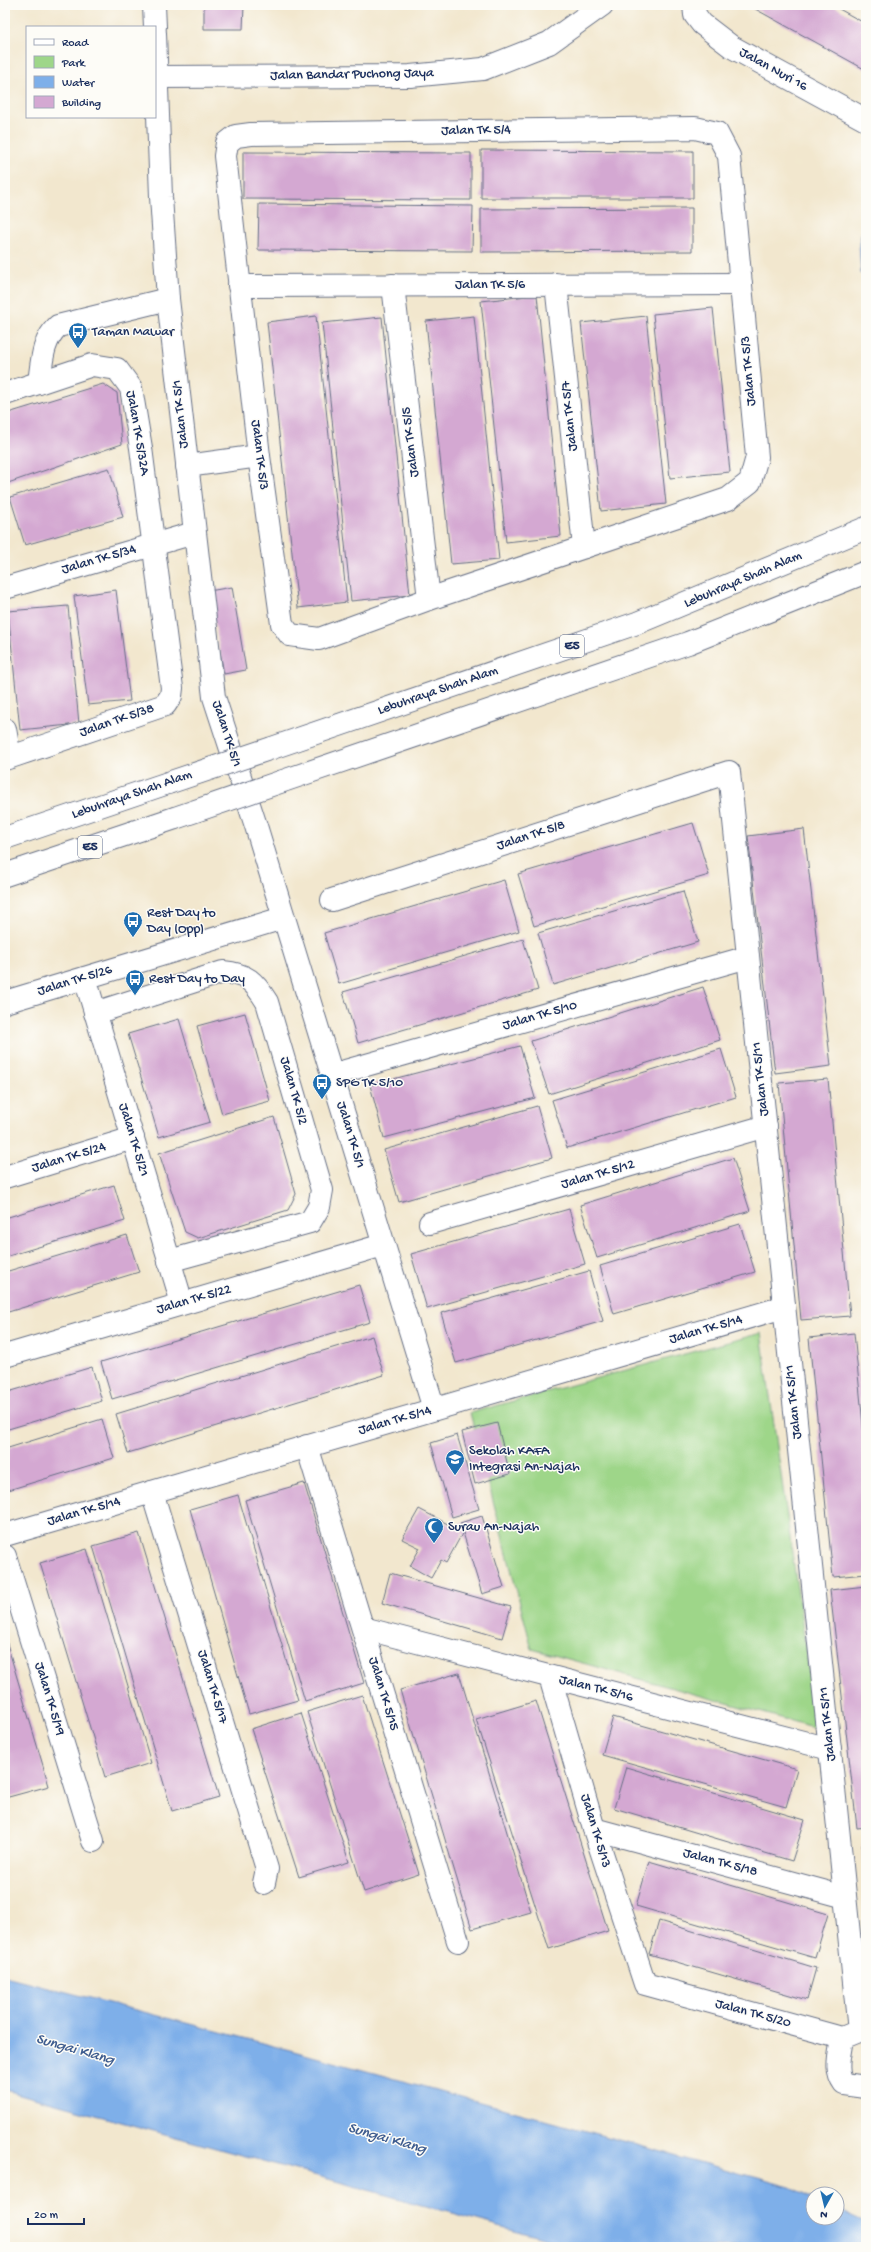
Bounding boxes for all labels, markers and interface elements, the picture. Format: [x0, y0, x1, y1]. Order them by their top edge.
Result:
legend [26, 26, 156, 118]
text: Road [62, 37, 89, 51]
street label: Jalan Nuri 16 [736, 44, 811, 96]
text: Park [61, 57, 87, 71]
street label: Jalan Bandar Puchong Jaya [270, 65, 435, 85]
text: Water [62, 77, 96, 91]
text: Building [61, 97, 101, 111]
street label: Jalan TK 5/4 [441, 122, 511, 140]
street label: Jalan TK 5/6 [455, 277, 526, 294]
bus stop icon: Taman Mawar [67, 321, 89, 349]
place label: Taman Mawar [91, 324, 175, 341]
street label: Jalan TK 5/3 [737, 335, 761, 407]
street label: Jalan TK 5/1 [169, 379, 193, 449]
street label: Jalan TK 5/7 [558, 379, 582, 452]
street label: Jalan TK 5/32A [121, 389, 153, 477]
street label: Jalan TK 5/5 [398, 406, 424, 478]
street label: Jalan TK 5/3 [246, 419, 272, 491]
street label: Jalan TK 5/34 [60, 541, 139, 579]
street label: Lebuhraya Shah Alam [682, 547, 804, 612]
road number: E5 [560, 635, 584, 657]
street label: Lebuhraya Shah Alam [376, 662, 500, 720]
street label: Jalan TK 5/1 [207, 699, 245, 769]
street label: Jalan TK 5/38 [77, 700, 157, 742]
street label: Lebuhraya Shah Alam [70, 766, 194, 824]
street label: Jalan TK 5/8 [495, 817, 568, 855]
road number: E5 [78, 836, 102, 858]
place label: Rest Day to Day (Opp) [146, 905, 216, 938]
bus stop icon: Rest Day to Day (Opp) [122, 910, 144, 938]
street label: Jalan TK 5/26 [36, 961, 115, 1000]
bus stop icon: Rest Day to Day [124, 968, 146, 996]
place label: Rest Day to Day [149, 971, 245, 988]
street label: Jalan TK 5/10 [501, 997, 579, 1035]
street label: Jalan TK 5/11 [749, 1041, 773, 1117]
street label: Jalan TK 5/2 [275, 1055, 311, 1127]
bus stop icon: SPG TK 5/10 [311, 1072, 333, 1100]
place label: SPG TK 5/10 [336, 1075, 403, 1092]
street label: Jalan TK 5/1 [332, 1100, 368, 1170]
street label: Jalan TK 5/21 [114, 1101, 152, 1179]
street label: Jalan TK 5/24 [30, 1139, 108, 1177]
street label: Jalan TK 5/12 [559, 1156, 637, 1194]
street label: Jalan TK 5/22 [155, 1281, 233, 1319]
street label: Jalan TK 5/14 [667, 1311, 745, 1349]
street label: Jalan TK 5/11 [782, 1364, 806, 1440]
street label: Jalan TK 5/14 [356, 1402, 434, 1440]
place label: Sekolah KAFA Integrasi An-Najah [469, 1443, 580, 1476]
school or university icon: Sekolah KAFA Integrasi An-Najah [444, 1448, 466, 1476]
street label: Jalan TK 5/14 [45, 1493, 123, 1531]
mosque icon: Surau An-Najah [423, 1516, 445, 1544]
place label: Surau An-Najah [448, 1519, 540, 1536]
street label: Jalan TK 5/17 [193, 1648, 231, 1727]
street label: Jalan TK 5/15 [364, 1655, 402, 1733]
street label: Jalan TK 5/19 [30, 1660, 68, 1738]
street label: Jalan TK 5/16 [557, 1672, 636, 1707]
street label: Jalan TK 5/11 [816, 1686, 840, 1762]
street label: Jalan TK 5/13 [576, 1792, 614, 1870]
street label: Jalan TK 5/18 [681, 1845, 759, 1881]
street label: Jalan TK 5/20 [713, 1996, 793, 2032]
water label: Sungai Klang [34, 2030, 118, 2070]
water label: Sungai Klang [346, 2119, 430, 2159]
north arrow [805, 2186, 845, 2226]
scale bar [28, 2200, 84, 2226]
text: N [819, 2207, 828, 2220]
text: 20 m [34, 2209, 59, 2223]

